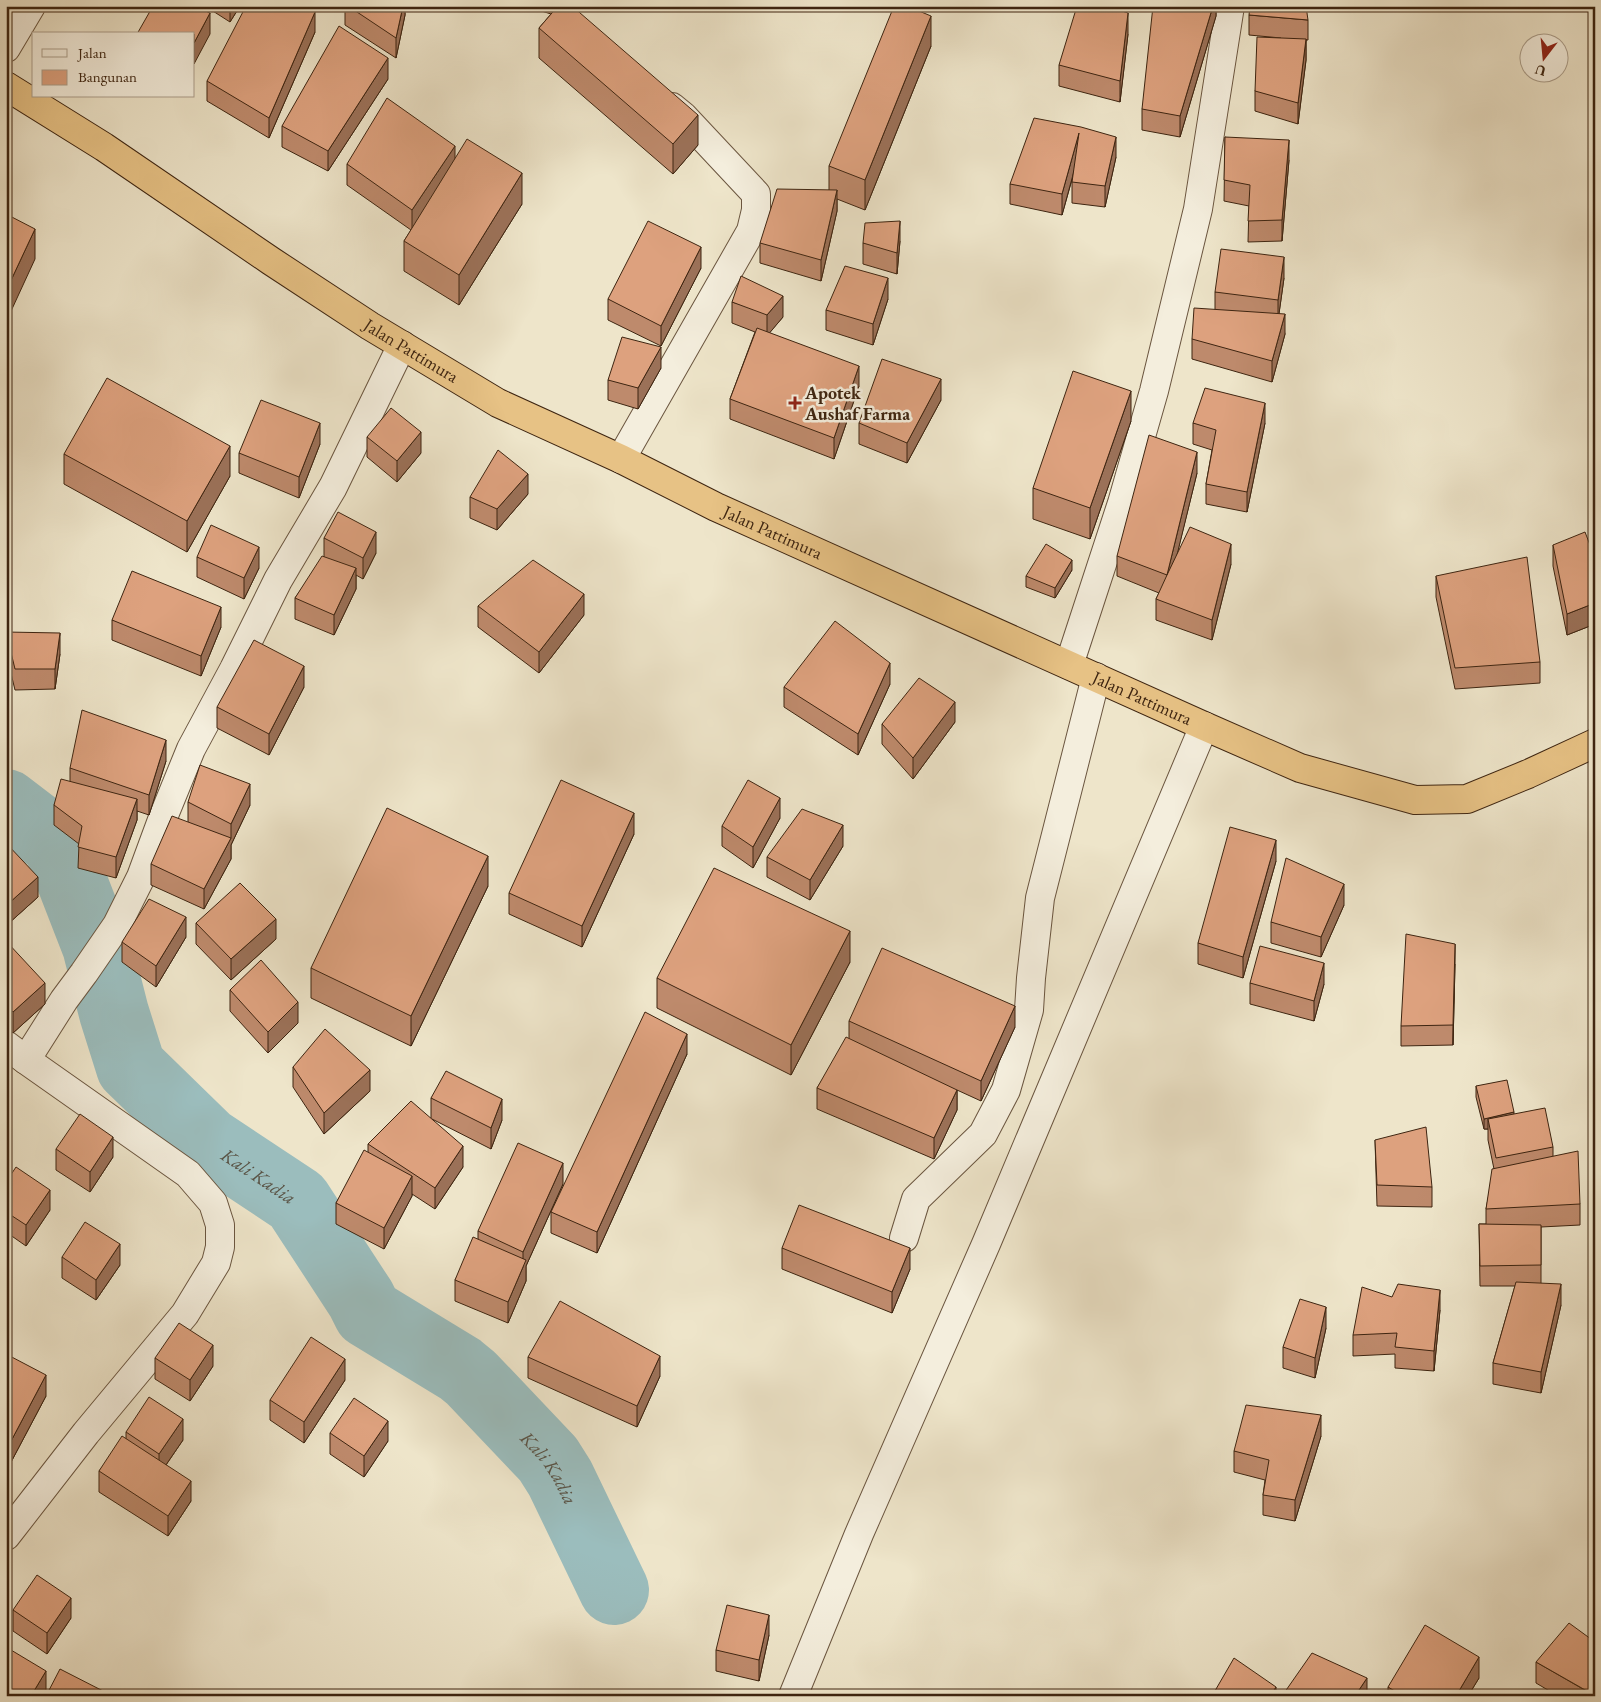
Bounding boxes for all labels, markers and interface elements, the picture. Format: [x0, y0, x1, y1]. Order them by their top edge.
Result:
legend [32, 32, 195, 98]
north arrow [1518, 32, 1568, 82]
text: Jalan [76, 43, 107, 62]
text: U [1532, 60, 1548, 81]
text: Bangunan [78, 67, 137, 86]
street label: Jalan Pattimura [358, 312, 464, 388]
place label: Apotek Aushaf Farma [804, 381, 910, 425]
marker: Apotek Aushaf Farma [789, 397, 801, 409]
street label: Jalan Pattimura [718, 499, 827, 565]
street label: Jalan Pattimura [1087, 665, 1196, 730]
water label: Kali Kadia [216, 1142, 301, 1210]
water label: Kali Kadia [514, 1425, 583, 1509]

